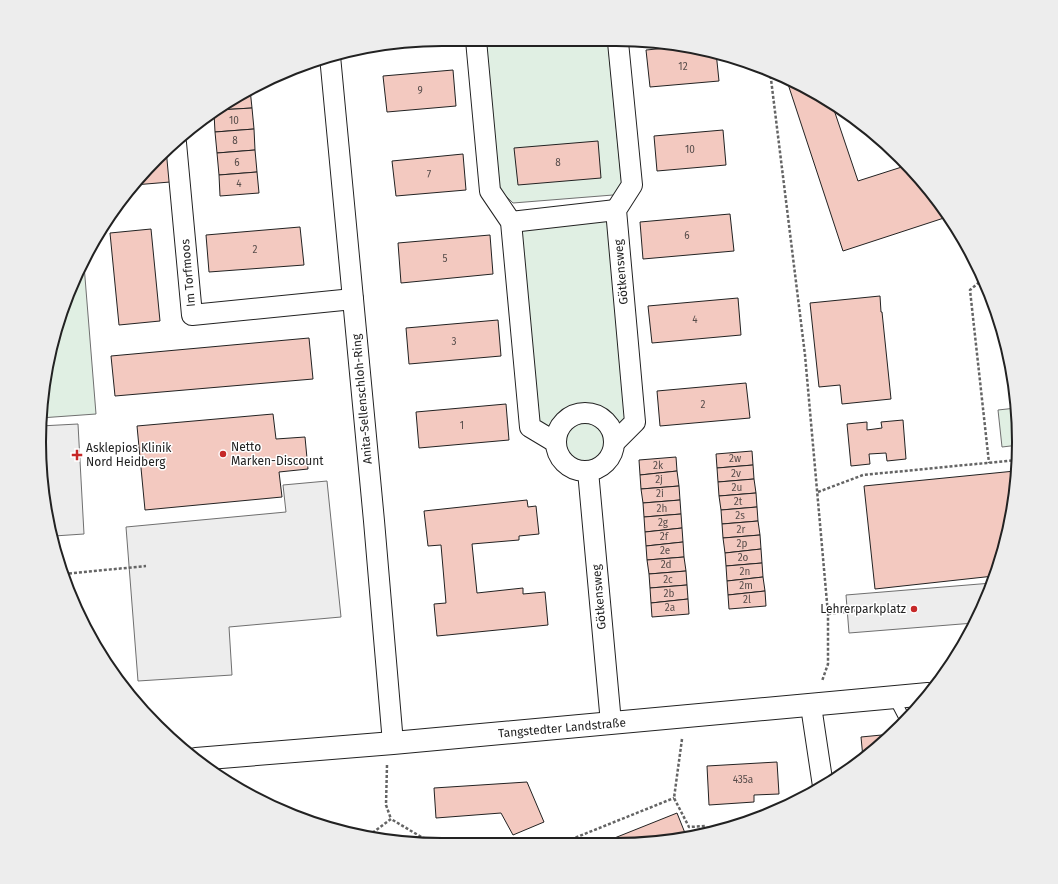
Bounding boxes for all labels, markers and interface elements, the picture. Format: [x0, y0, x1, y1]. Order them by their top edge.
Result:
house number: 12 [678, 61, 688, 73]
house number: 9 [417, 85, 423, 97]
house number: 10 [229, 115, 239, 127]
house number: 8 [232, 135, 238, 147]
house number: 10 [685, 144, 695, 156]
house number: 6 [234, 157, 240, 169]
house number: 8 [555, 157, 561, 169]
house number: 7 [427, 169, 432, 181]
house number: 4 [236, 178, 242, 190]
house number: 6 [684, 230, 690, 242]
street label: Im Torfmoos [178, 238, 198, 308]
street label: Götkensweg [611, 238, 631, 305]
house number: 2 [253, 244, 258, 256]
house number: 5 [442, 253, 448, 265]
house number: 4 [692, 314, 698, 326]
street label: Anita-Sellenschloh-Ring [349, 333, 375, 465]
house number: 3 [452, 336, 457, 348]
house number: 2 [701, 399, 706, 411]
house number: 1 [460, 420, 464, 432]
place label: Netto Marken-Discount [231, 440, 324, 468]
place label: Asklepios Klinik Nord Heidberg [86, 441, 172, 469]
marker: Asklepios Klinik Nord Heidberg [71, 449, 83, 461]
marker: Netto Marken-Discount [218, 449, 228, 459]
house number: 2w [729, 453, 741, 465]
house number: 2k [653, 460, 664, 472]
house number: 2v [731, 468, 741, 480]
house number: 2j [655, 474, 663, 486]
house number: 2u [732, 482, 742, 494]
house number: 2i [656, 488, 664, 500]
house number: 2t [734, 496, 743, 508]
house number: 2h [657, 503, 667, 515]
house number: 2s [735, 510, 745, 522]
house number: 2g [658, 517, 669, 529]
house number: 2r [737, 524, 746, 536]
house number: 2f [660, 531, 669, 543]
house number: 2p [737, 538, 748, 550]
house number: 2e [660, 545, 670, 557]
house number: 2o [738, 552, 748, 564]
house number: 2d [661, 559, 671, 571]
street label: Götkensweg [589, 563, 609, 630]
house number: 2n [740, 566, 750, 578]
house number: 2c [663, 574, 673, 586]
house number: 2m [739, 580, 753, 592]
house number: 2b [664, 588, 675, 600]
house number: 2l [743, 594, 751, 606]
house number: 2a [665, 602, 675, 614]
place label: Lehrerparkplatz [820, 602, 906, 616]
marker: Lehrerparkplatz [909, 604, 919, 614]
street label: Tangstedter Landstraße [498, 715, 626, 741]
house number: 435a [733, 774, 753, 786]

